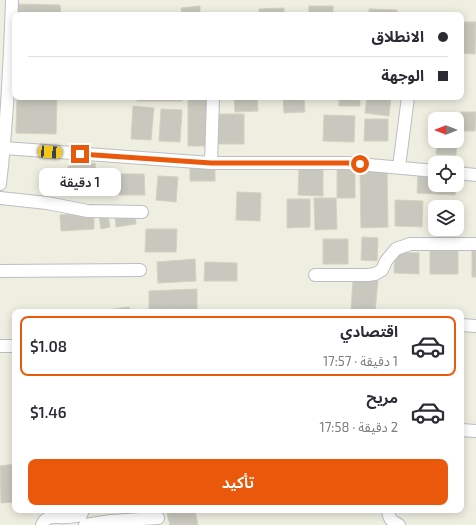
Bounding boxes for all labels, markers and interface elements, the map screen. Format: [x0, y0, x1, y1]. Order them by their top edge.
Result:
text: الانطلاق [372, 27, 424, 45]
text: الوجهة [381, 66, 424, 84]
north arrow [428, 112, 464, 148]
map controls [428, 112, 464, 236]
car [38, 145, 62, 159]
route end [71, 145, 89, 163]
route start [351, 155, 369, 173]
button: locate [428, 156, 464, 192]
callout: 1 دقيقة [39, 168, 121, 196]
text: 1 دقيقة [60, 174, 100, 190]
button: layers [428, 200, 464, 236]
text: اقتصادي [340, 322, 398, 340]
icon: car [410, 328, 446, 364]
text: $1.08 [30, 337, 67, 355]
text: 1 دقيقة · 17:57 [323, 353, 398, 369]
text: مريح [366, 388, 398, 406]
icon: car [410, 394, 446, 430]
text: $1.46 [30, 403, 67, 421]
text: 2 دقيقة · 17:58 [320, 419, 398, 435]
button: تأكيد [28, 459, 448, 505]

